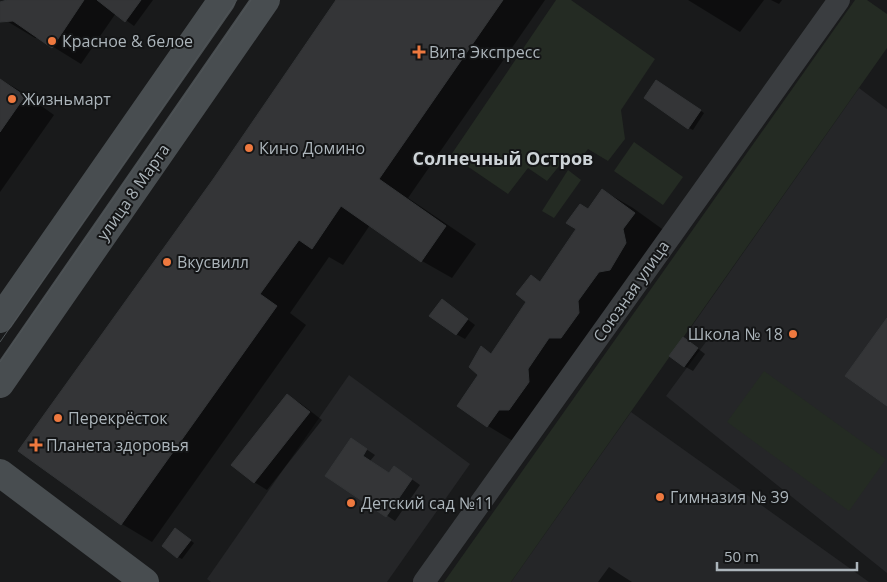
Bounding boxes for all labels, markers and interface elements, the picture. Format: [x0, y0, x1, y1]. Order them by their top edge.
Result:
place label: Красное & белое [62, 30, 193, 52]
marker: Красное & белое [46, 35, 58, 47]
place label: Вита Экспресс [429, 41, 540, 63]
marker: Вита Экспресс [413, 46, 425, 58]
place label: Жизньмарт [22, 88, 111, 110]
marker: Жизньмарт [6, 93, 18, 105]
place label: Кино Домино [259, 137, 365, 159]
street label: улица 8 Марта [92, 139, 174, 245]
marker: Кино Домино [243, 142, 255, 154]
district label: Солнечный Остров [413, 146, 593, 170]
street label: Союзная улица [588, 236, 674, 346]
place label: Вкусвилл [177, 251, 249, 273]
marker: Вкусвилл [161, 256, 173, 268]
place label: Школа № 18 [688, 323, 783, 345]
marker: Школа № 18 [787, 328, 799, 340]
place label: Перекрёсток [68, 407, 168, 429]
marker: Перекрёсток [52, 412, 64, 424]
place label: Планета здоровья [46, 434, 189, 456]
marker: Планета здоровья [30, 439, 42, 451]
place label: Гимназия № 39 [670, 486, 789, 508]
marker: Гимназия № 39 [654, 491, 666, 503]
place label: Детский сад №11 [361, 492, 493, 514]
marker: Детский сад №11 [345, 497, 357, 509]
scale bar [717, 540, 857, 572]
text: 50 m [724, 546, 759, 566]

